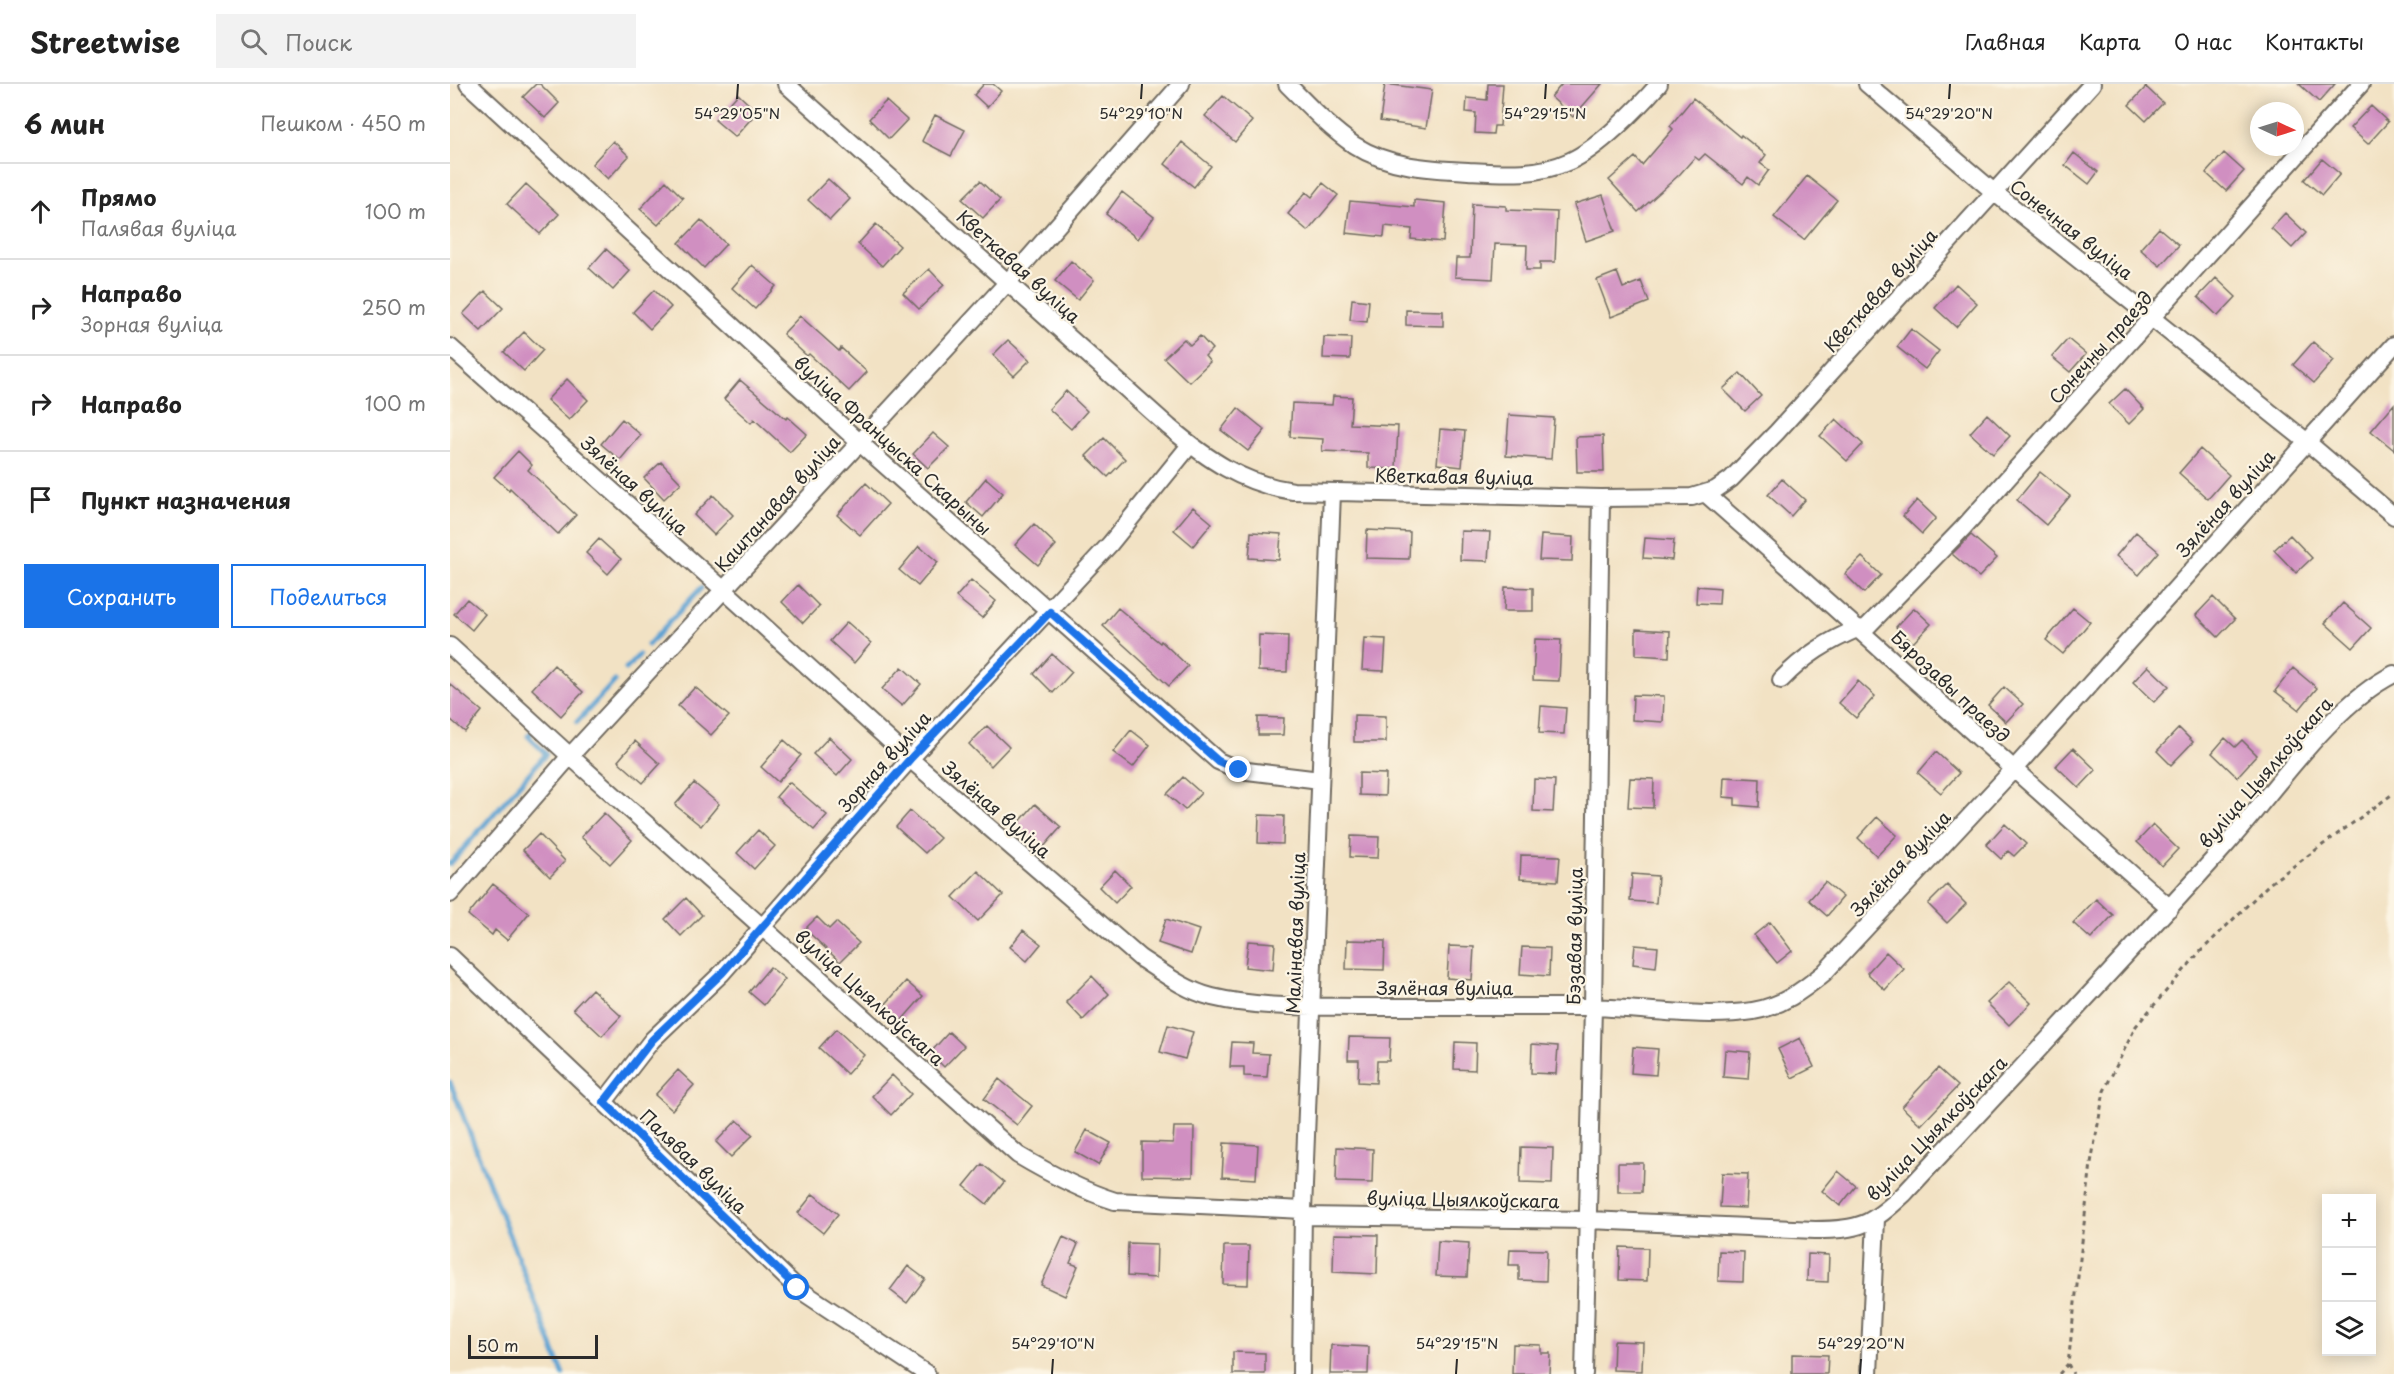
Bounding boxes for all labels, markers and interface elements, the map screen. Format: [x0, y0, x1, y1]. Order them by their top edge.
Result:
search box [216, 14, 636, 68]
text: Streetwise [30, 20, 180, 63]
icon: search [237, 25, 270, 58]
text: Поиск [285, 25, 352, 58]
text: Главная [1965, 25, 2046, 57]
text: Карта [2079, 25, 2141, 57]
text: О нас [2174, 25, 2232, 57]
text: Контакты [2265, 25, 2364, 57]
text: 54°29'05"N [694, 101, 780, 124]
text: 54°29'10"N [1099, 101, 1183, 124]
text: 54°29'15"N [1504, 101, 1586, 124]
text: 54°29'20"N [1905, 101, 1993, 124]
north arrow [2250, 102, 2304, 156]
text: 6 мин [24, 104, 105, 143]
text: Пешком · 450 m [260, 108, 426, 138]
street label: Сонечная вуліца [2005, 172, 2139, 286]
text: Прямо [81, 180, 156, 213]
icon: ahead [24, 195, 57, 228]
text: 100 m [365, 196, 426, 226]
street label: Кветкавая вуліца [951, 203, 1087, 329]
text: Палявая вуліца [81, 213, 236, 243]
street label: Кветкавая вуліца [1817, 222, 1943, 358]
text: Направо [81, 276, 182, 309]
street label: Сонечны праезд [2042, 284, 2158, 410]
icon: right [24, 291, 57, 324]
text: 250 m [362, 292, 426, 322]
text: Зорная вуліца [81, 309, 223, 339]
street label: вуліца Францыска Скарыны [788, 349, 998, 541]
icon: right [24, 387, 57, 420]
text: Направо [81, 387, 182, 420]
text: 100 m [365, 388, 426, 418]
street label: Каштанавая вуліца [708, 428, 846, 578]
street label: Зялёная вуліца [575, 429, 695, 541]
street label: Зялёная вуліца [2169, 443, 2281, 563]
street label: Кветкавая вуліца [1374, 461, 1534, 491]
icon: arrive [24, 483, 57, 516]
text: Пункт назначения [81, 483, 291, 516]
button: Сохранить [24, 564, 219, 628]
button: Поделиться [231, 564, 426, 628]
street label: Бярозавы праезд [1886, 624, 2016, 748]
street label: вуліца Цыялкоўскага [2192, 690, 2339, 854]
street label: Зорная вуліца [831, 705, 937, 817]
street label: Зялёная вуліца [937, 754, 1057, 864]
route end [1225, 756, 1251, 782]
street label: Зялёная вуліца [1843, 804, 1957, 922]
street label: Малінавая вуліца [1279, 852, 1311, 1014]
street label: Бэзавая вуліца [1559, 867, 1589, 1005]
street label: вуліца Цыялкоўскага [789, 922, 951, 1072]
street label: Зялёная вуліца [1377, 974, 1513, 1001]
street label: вуліца Цыялкоўскага [1859, 1049, 2013, 1207]
street label: Палявая вуліца [634, 1103, 754, 1219]
street label: вуліца Цыялкоўскага [1366, 1184, 1560, 1214]
map controls [2322, 1194, 2376, 1356]
button: + [2322, 1194, 2376, 1248]
button: − [2322, 1248, 2376, 1302]
route start [783, 1274, 809, 1300]
button: layers [2322, 1302, 2376, 1356]
text: 54°29'10"N [1011, 1331, 1095, 1354]
text: 54°29'15"N [1416, 1331, 1498, 1354]
text: 54°29'20"N [1817, 1331, 1905, 1354]
scale bar [468, 1332, 598, 1360]
text: 50 m [477, 1333, 518, 1357]

